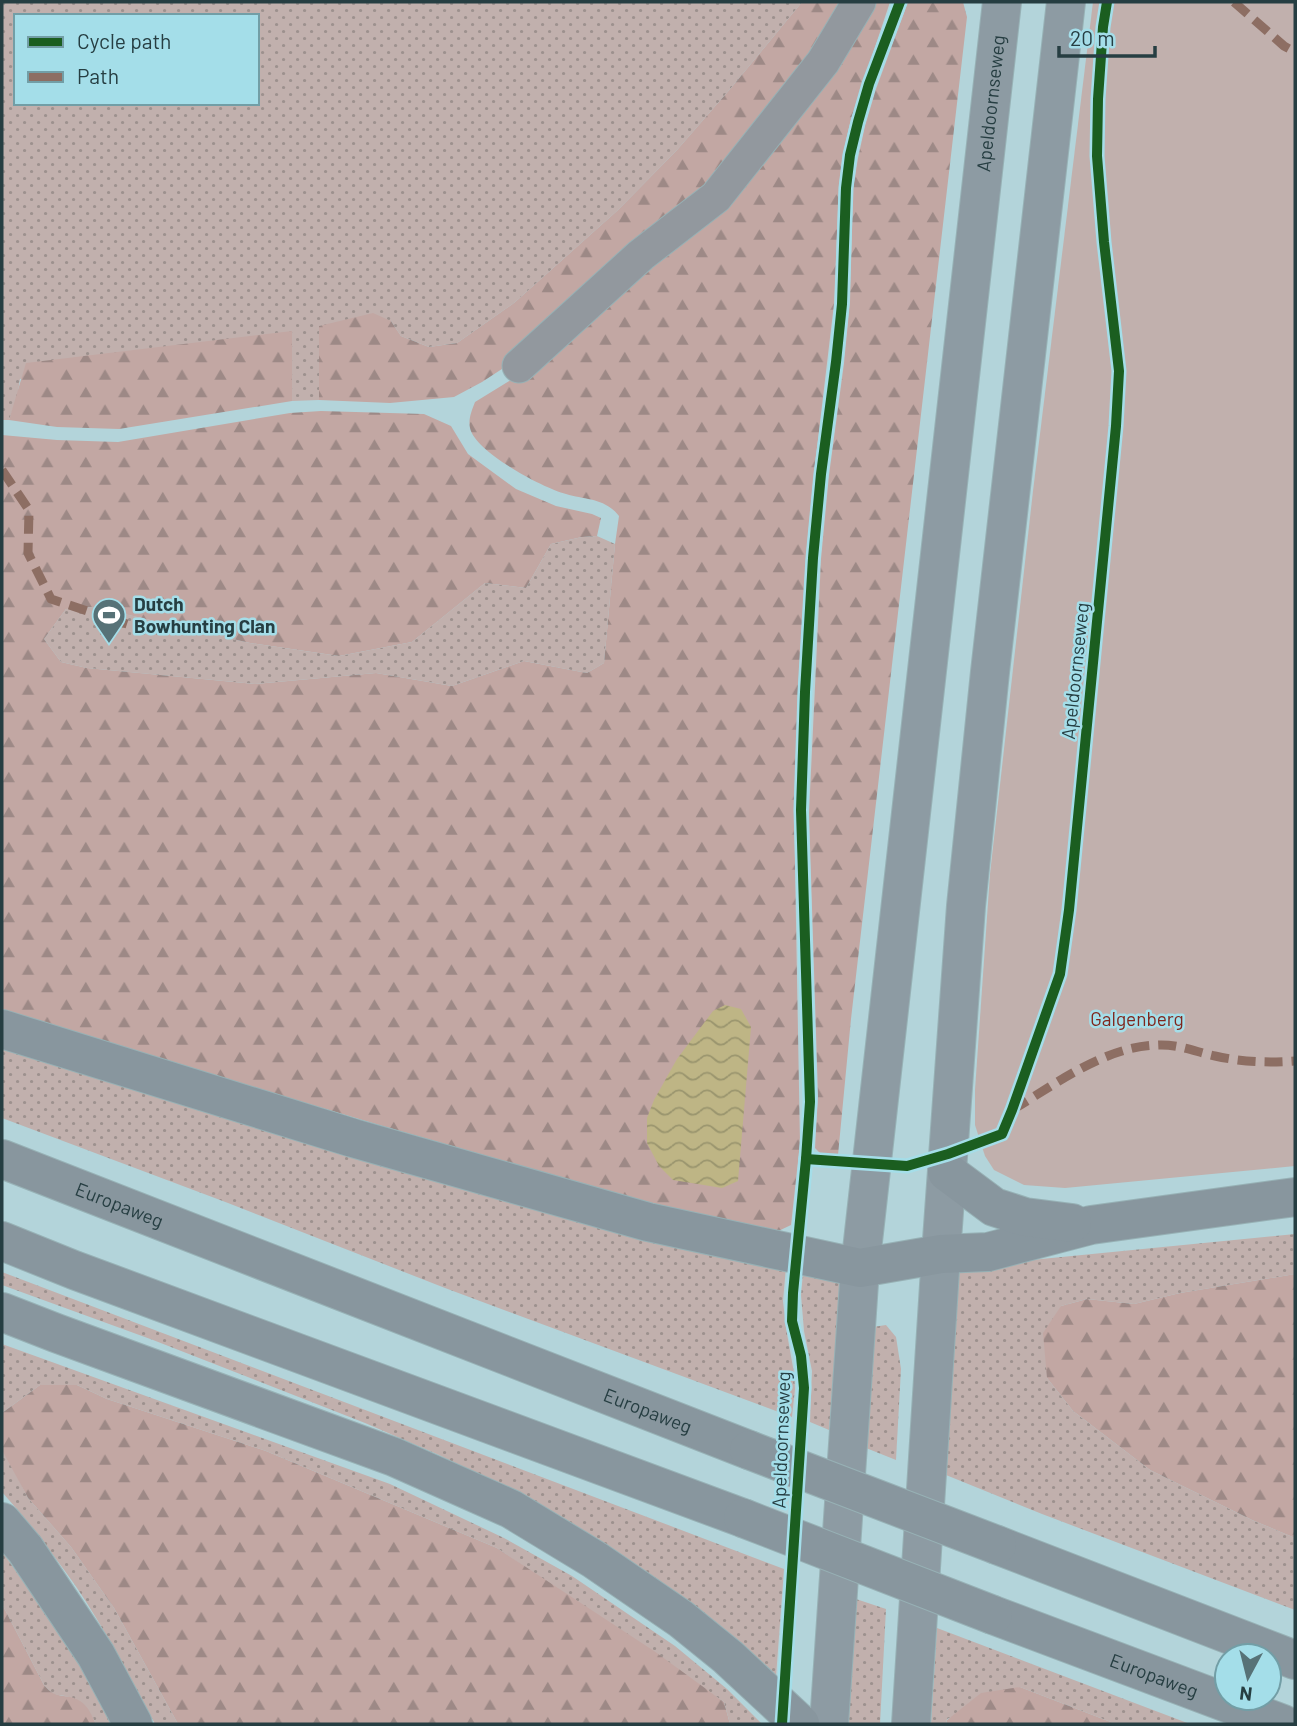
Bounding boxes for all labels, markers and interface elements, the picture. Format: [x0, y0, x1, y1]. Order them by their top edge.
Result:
legend [14, 14, 259, 105]
scale bar [1059, 14, 1155, 58]
text: 20 m [1070, 25, 1115, 50]
text: Cycle path [77, 28, 171, 53]
street label: Apeldoornseweg [971, 34, 1009, 173]
text: Path [77, 63, 119, 88]
place label: Dutch Bowhunting Clan [134, 592, 275, 637]
sports icon: Dutch Bowhunting Clan [90, 596, 128, 645]
street label: Apeldoornseweg [1056, 601, 1093, 740]
park label: Galgenberg [1090, 1007, 1184, 1030]
street label: Europaweg [72, 1177, 167, 1232]
street label: Apeldoornseweg [767, 1371, 794, 1509]
street label: Europaweg [601, 1383, 695, 1438]
north arrow [1213, 1642, 1283, 1712]
street label: Europaweg [1107, 1648, 1202, 1702]
text: N [1238, 1682, 1254, 1707]

